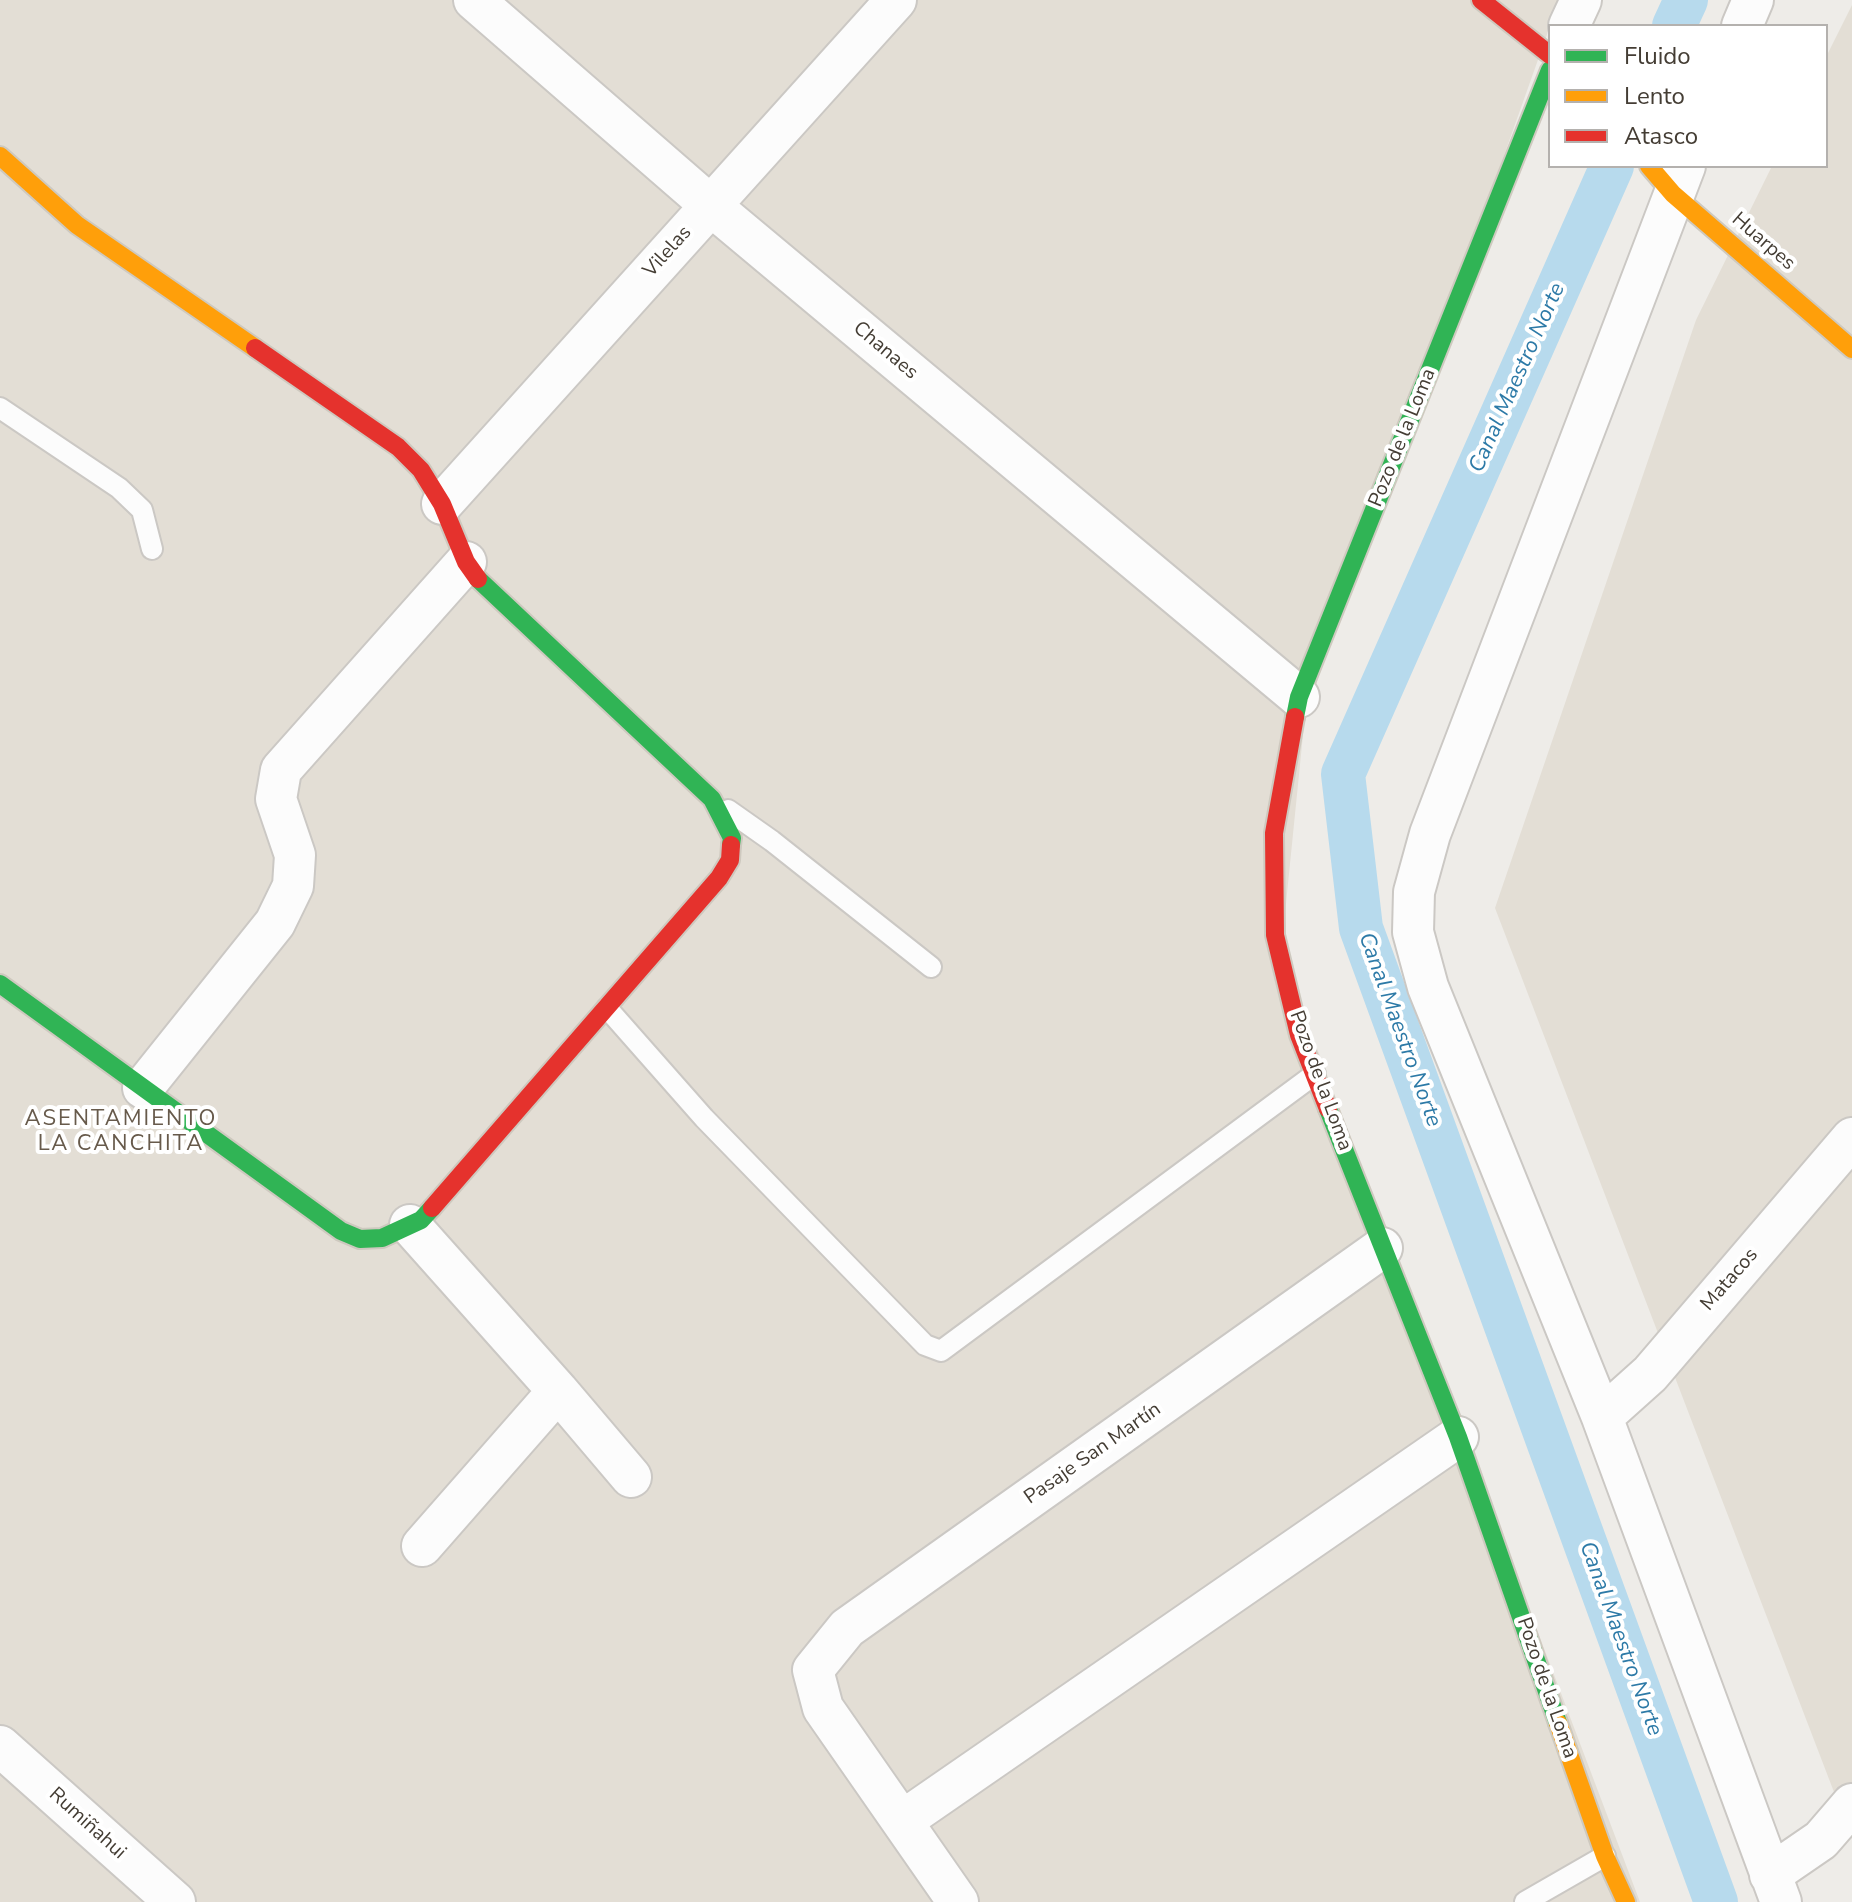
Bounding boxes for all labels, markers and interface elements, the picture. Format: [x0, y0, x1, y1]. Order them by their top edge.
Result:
legend [1548, 24, 1828, 168]
text: Fluido [1624, 40, 1691, 72]
text: Lento [1624, 80, 1685, 112]
text: Atasco [1624, 120, 1698, 152]
street label: Huarpes [1726, 208, 1800, 276]
street label: Vilelas [639, 221, 697, 283]
water label: Canal Maestro Norte [1464, 279, 1572, 477]
street label: Chanaes [848, 317, 922, 385]
street label: Pozo de la Loma [1364, 365, 1442, 511]
water label: Canal Maestro Norte [1352, 929, 1446, 1131]
street label: Pozo de la Loma [1284, 1008, 1356, 1154]
district label: ASENTAMIENTO LA CANCHITA [25, 1107, 217, 1158]
street label: Matacos [1696, 1244, 1764, 1316]
street label: Pasaje San Martín [1020, 1398, 1166, 1510]
water label: Canal Maestro Norte [1573, 1538, 1667, 1740]
street label: Pozo de la Loma [1511, 1614, 1581, 1762]
street label: Rumiñahui [43, 1783, 131, 1865]

